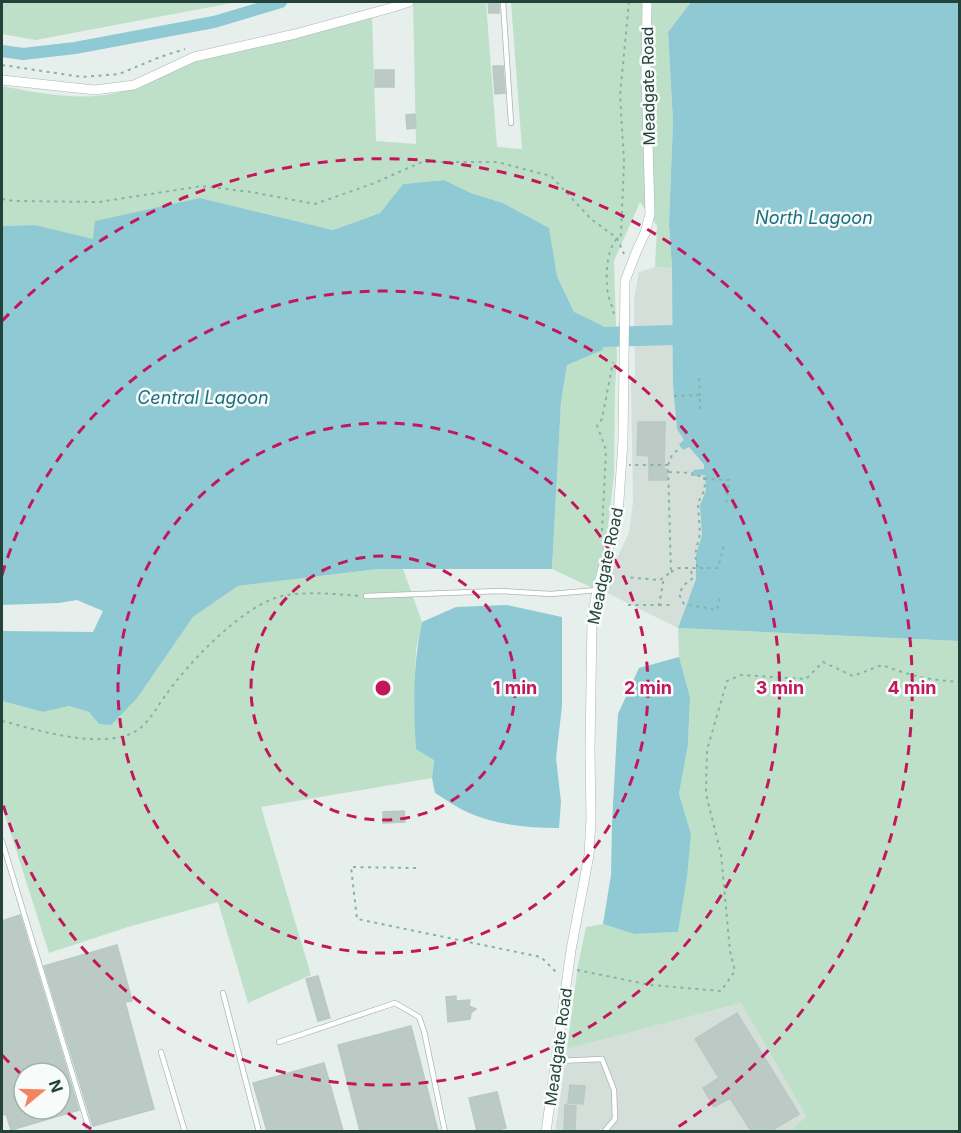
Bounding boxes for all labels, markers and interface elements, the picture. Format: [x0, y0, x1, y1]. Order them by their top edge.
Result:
street label: Meadgate Road [637, 26, 659, 146]
water label: North Lagoon [755, 207, 873, 228]
water label: Central Lagoon [137, 387, 269, 408]
street label: Meadgate Road [583, 506, 627, 626]
text: 1 min [493, 677, 537, 698]
text: 2 min [624, 677, 672, 698]
text: 3 min [756, 677, 804, 698]
text: 4 min [888, 677, 936, 698]
centre of rings [373, 678, 393, 698]
street label: Meadgate Road [540, 987, 576, 1107]
north arrow [12, 1061, 72, 1121]
text: N [45, 1077, 68, 1095]

